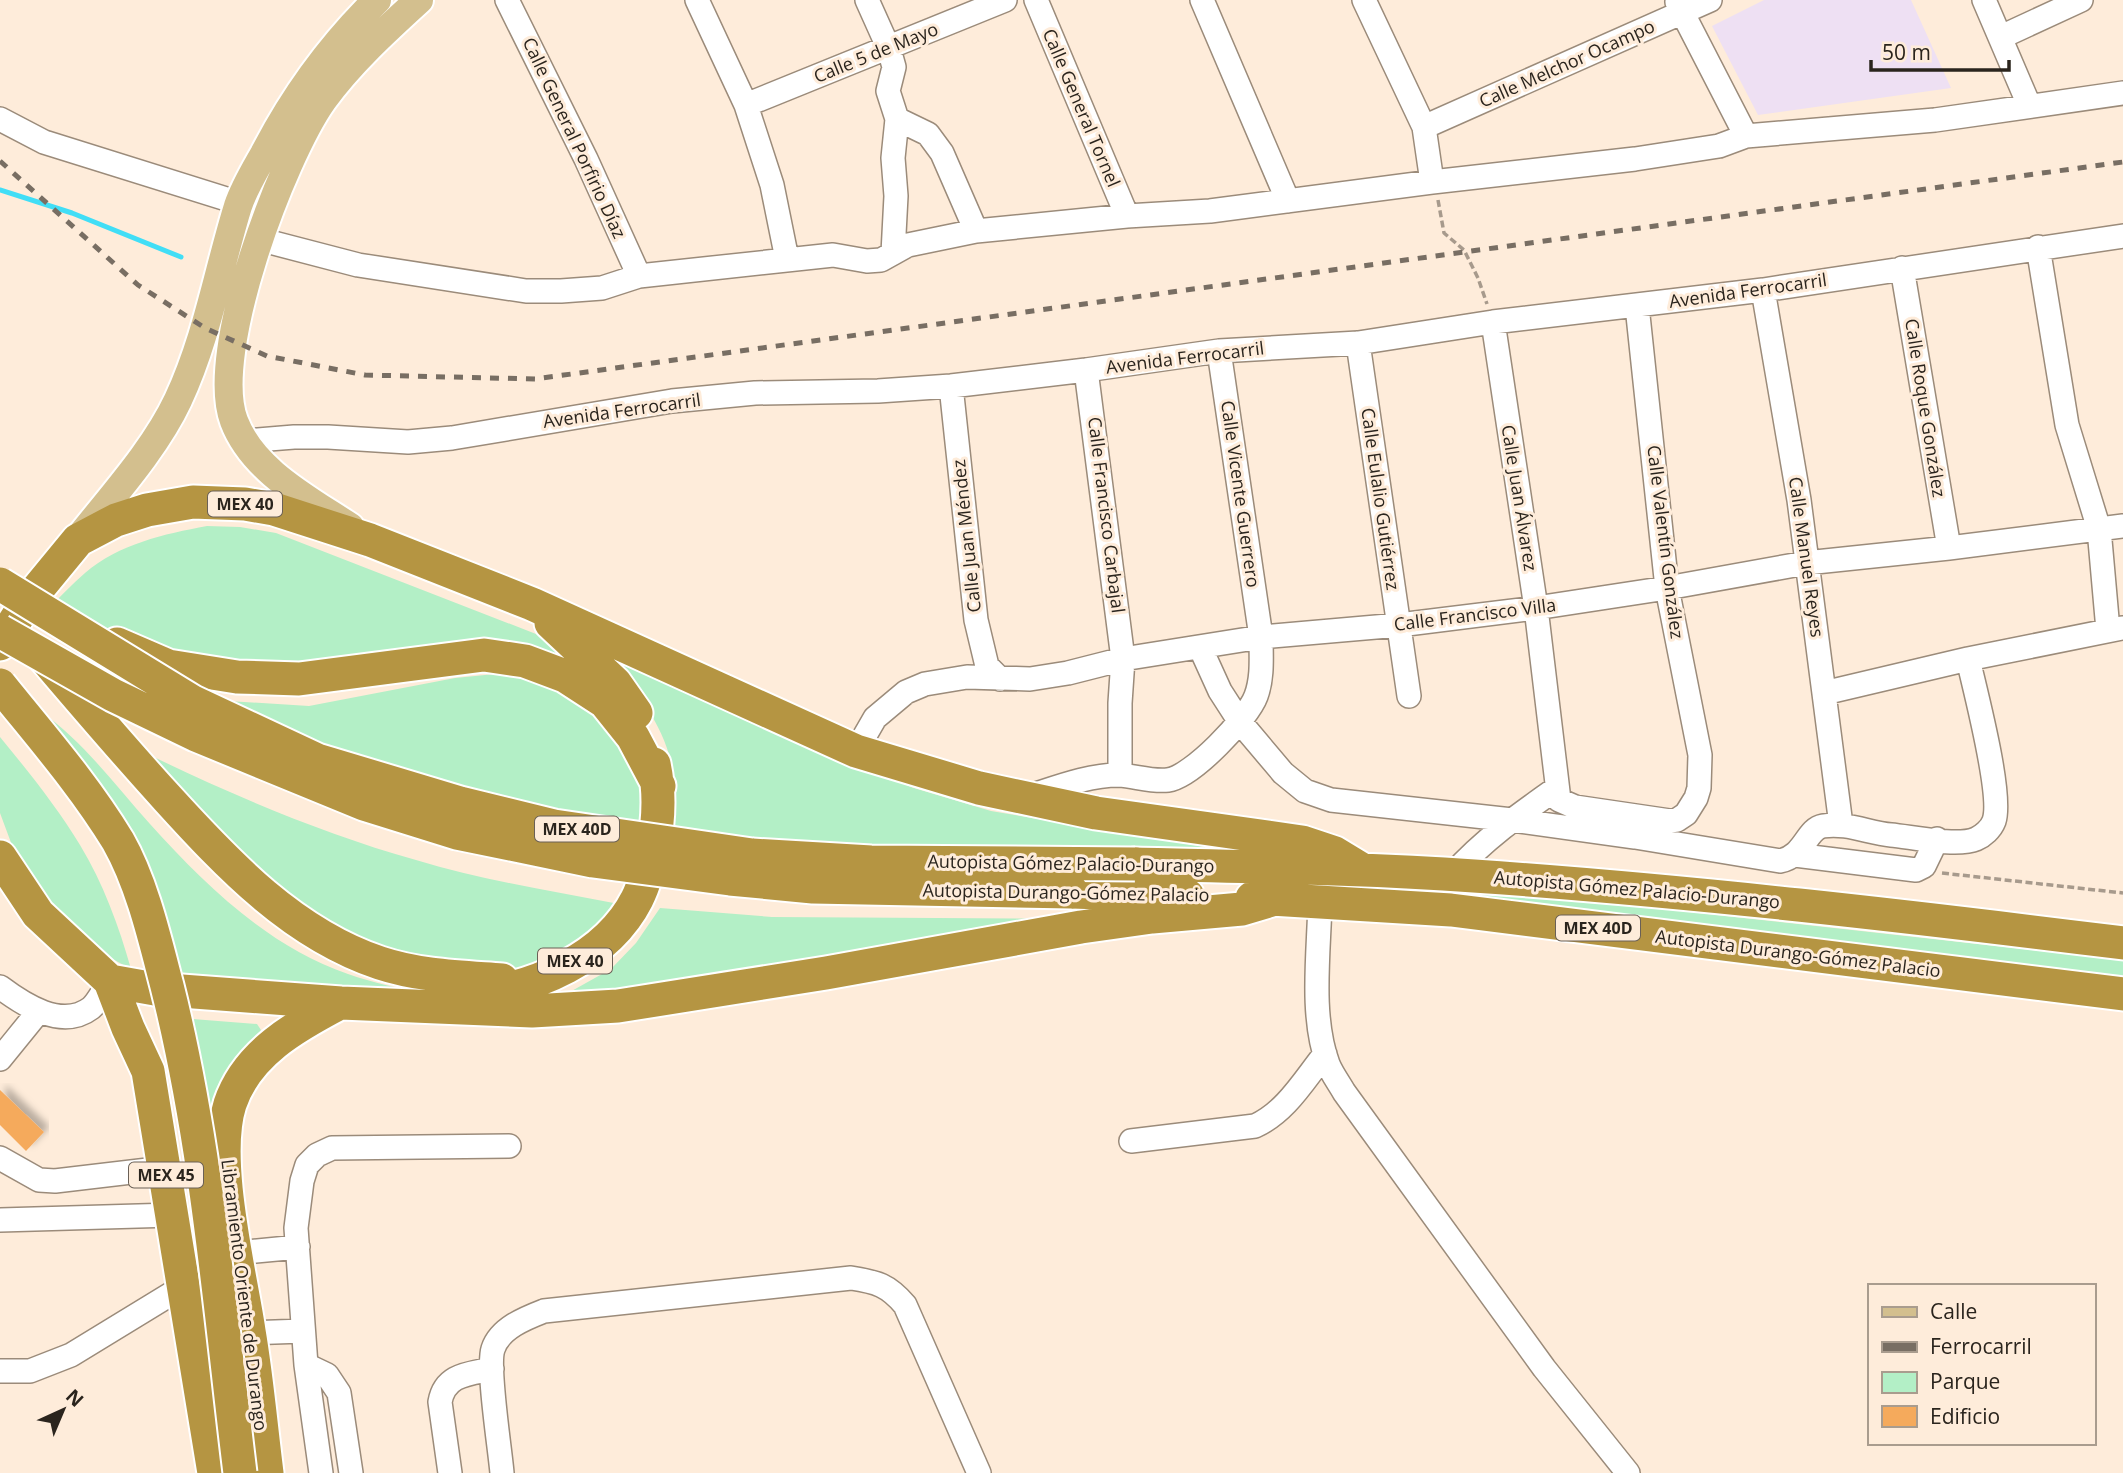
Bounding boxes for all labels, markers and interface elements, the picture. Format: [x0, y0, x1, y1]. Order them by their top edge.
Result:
street label: Calle Melchor Ocampo [1475, 14, 1658, 113]
street label: Calle 5 de Mayo [810, 16, 941, 88]
street label: Calle General Tornel [1038, 25, 1126, 191]
scale bar [1871, 28, 2009, 72]
street label: Calle General Porfirio Díaz [518, 33, 632, 242]
text: 50 m [1882, 38, 1931, 66]
street label: Avenida Ferrocarril [1667, 267, 1828, 313]
street label: Calle Roque González [1900, 317, 1952, 499]
street label: Avenida Ferrocarril [1104, 335, 1265, 379]
street label: Avenida Ferrocarril [541, 387, 702, 433]
street label: Calle Vicente Guerrero [1216, 399, 1266, 589]
street label: Calle Eulalio Gutiérrez [1356, 406, 1406, 592]
street label: Calle Francisco Carbajal [1083, 415, 1131, 614]
street label: Calle Juan Álvarez [1497, 423, 1543, 573]
street label: Calle Valentín González [1642, 444, 1690, 640]
street label: Calle Juan Méndez [946, 458, 986, 614]
street label: Calle Manuel Reyes [1784, 475, 1830, 639]
road number: MEX 40 [208, 491, 282, 516]
street label: Calle Francisco Villa [1392, 592, 1557, 636]
road number: MEX 40D [535, 816, 619, 842]
street label: Autopista Gómez Palacio-Durango [927, 848, 1215, 878]
street label: Autopista Gómez Palacio-Durango [1493, 865, 1781, 913]
street label: Autopista Durango-Gómez Palacio [922, 877, 1210, 907]
road number: MEX 40D [1556, 916, 1640, 940]
street label: Autopista Durango-Gómez Palacio [1654, 924, 1942, 982]
road number: MEX 40 [538, 948, 612, 973]
street label: Libramiento Oriente de Durango [216, 1158, 274, 1432]
road number: MEX 45 [129, 1162, 203, 1188]
legend [1868, 1284, 2095, 1445]
text: Calle [1930, 1297, 1977, 1325]
text: Ferrocarril [1930, 1332, 2032, 1360]
text: Parque [1930, 1367, 2000, 1395]
north arrow [28, 1375, 98, 1445]
text: N [60, 1383, 89, 1412]
text: Edificio [1930, 1402, 2000, 1430]

